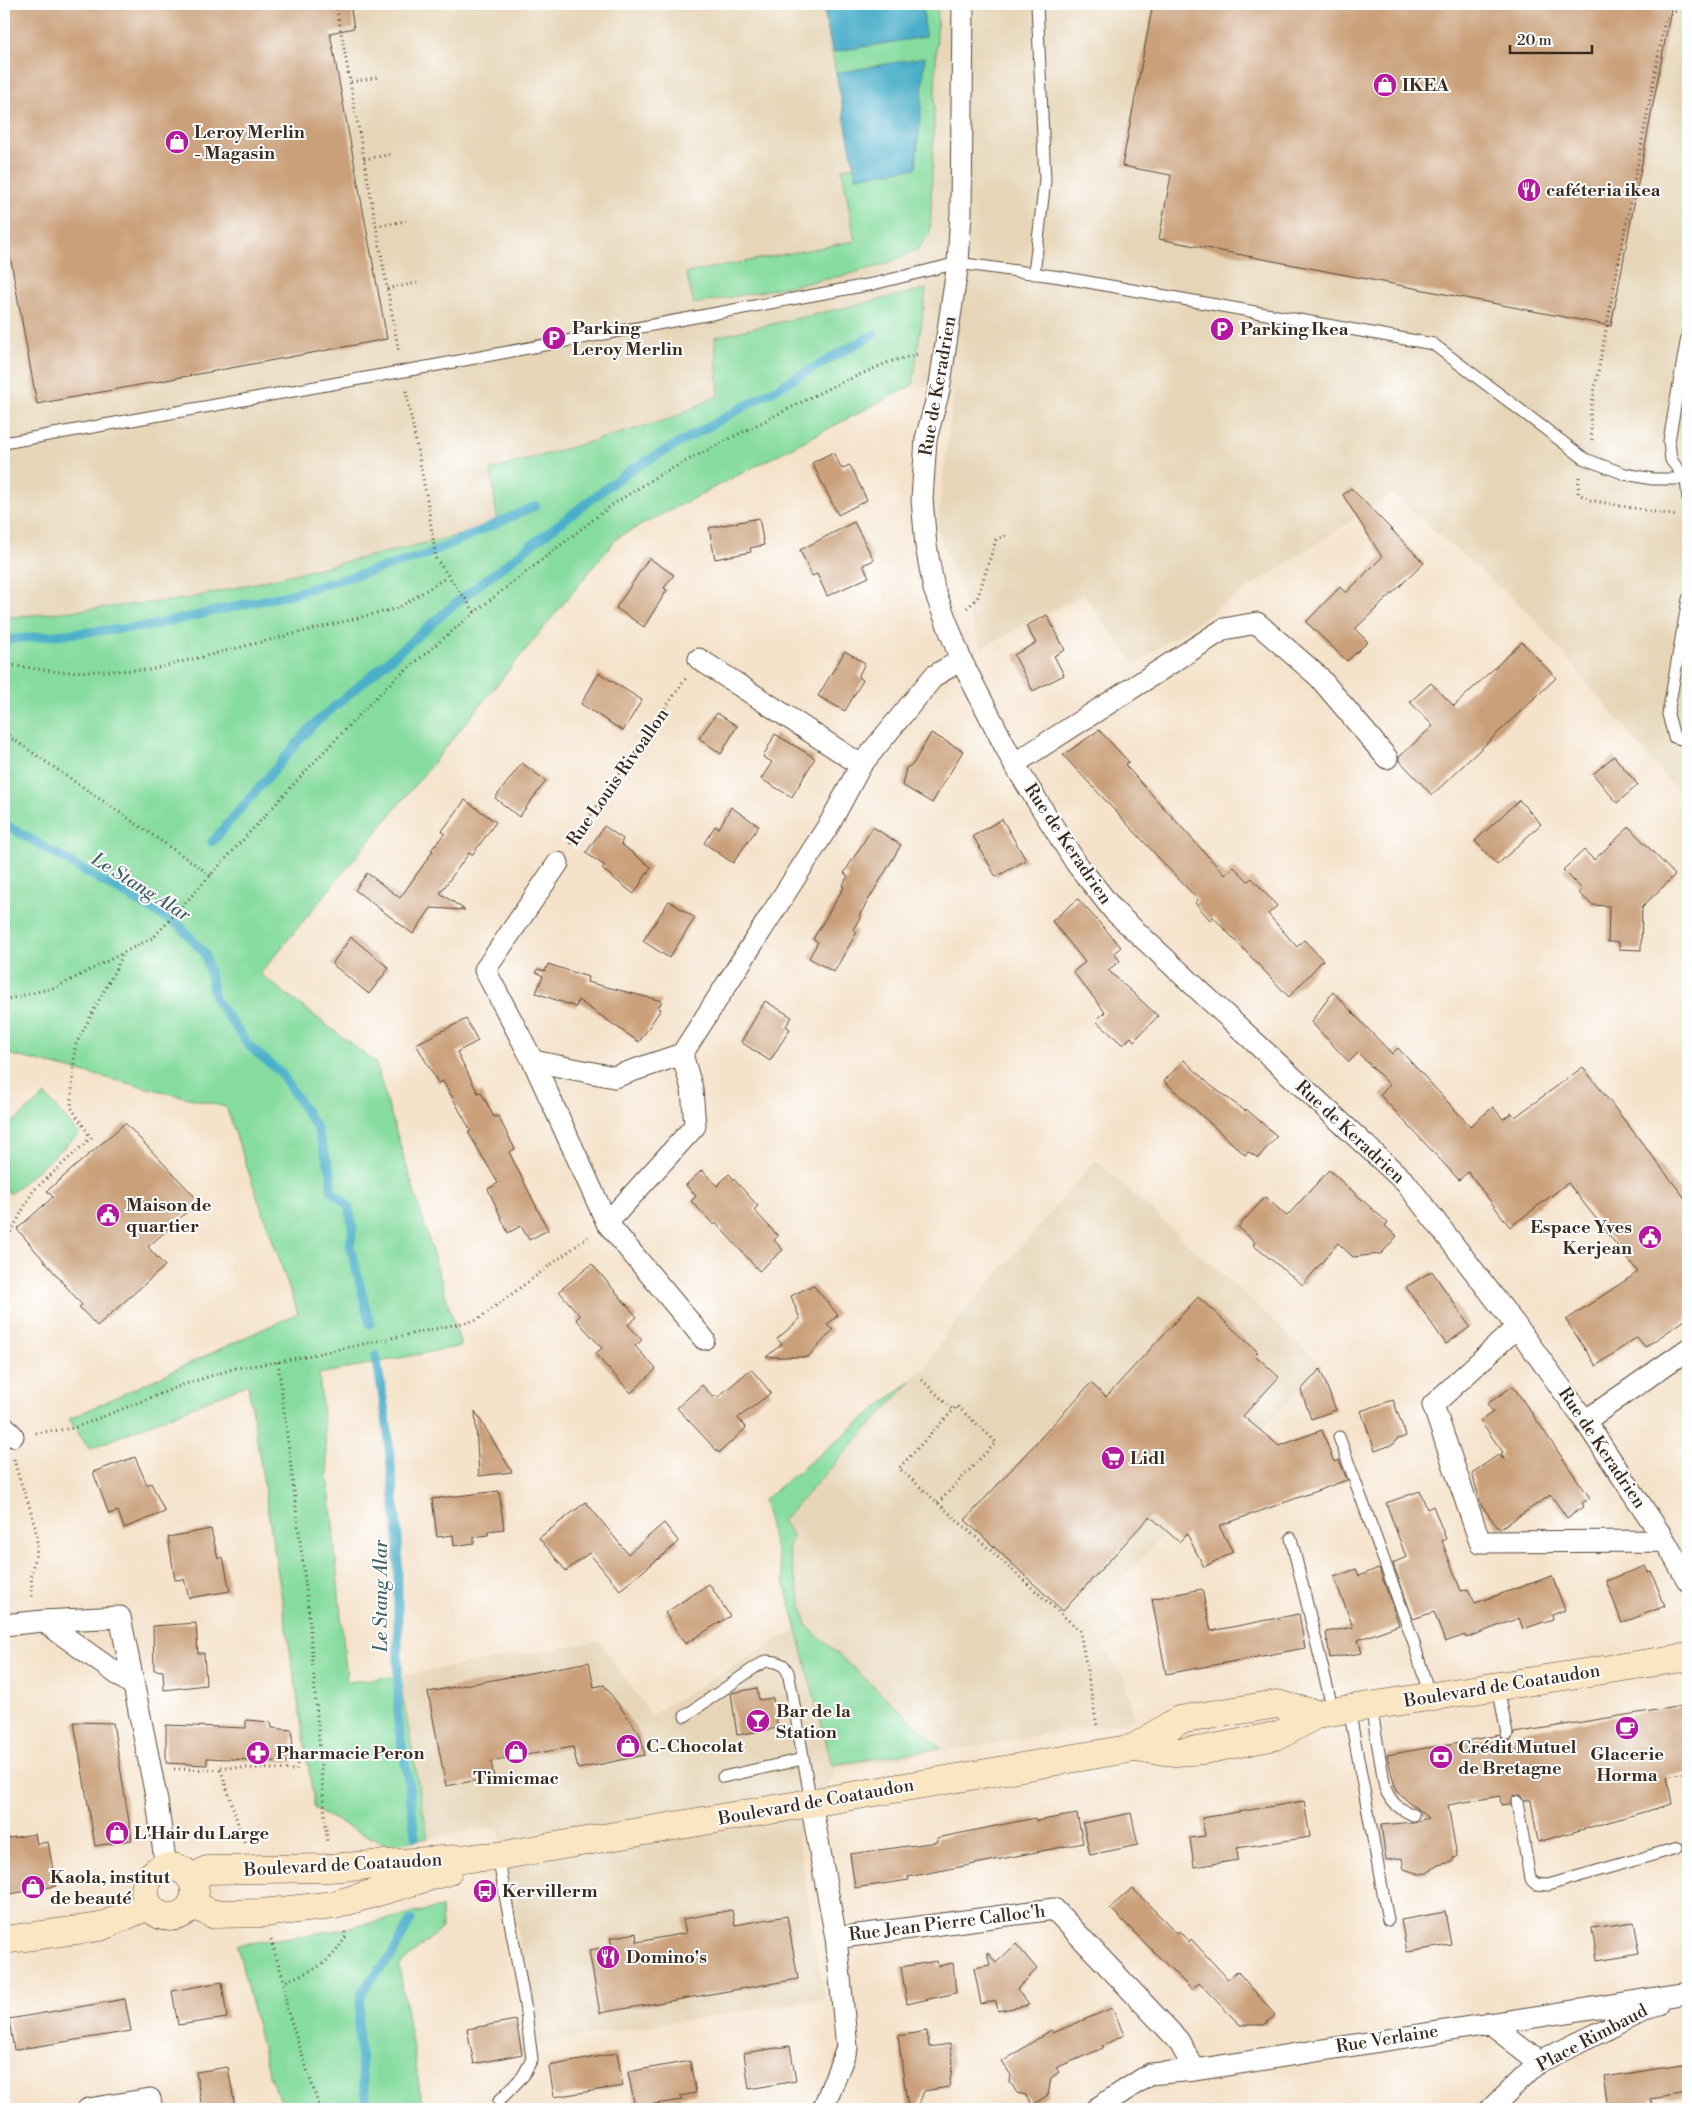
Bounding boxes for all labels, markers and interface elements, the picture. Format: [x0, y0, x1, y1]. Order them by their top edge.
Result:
scale bar [1510, 22, 1592, 54]
text: 20 m [1517, 31, 1552, 50]
shop icon: IKEA [1372, 72, 1398, 98]
place label: IKEA [1402, 74, 1450, 97]
place label: Leroy Merlin - Magasin [194, 121, 305, 165]
shop icon: Leroy Merlin - Magasin [164, 129, 190, 155]
restaurant icon: caféteria ikea [1516, 177, 1542, 203]
place label: caféteria ikea [1546, 179, 1661, 202]
street label: Rue de Keradrien [914, 314, 962, 458]
parking icon: Parking Ikea [1209, 316, 1235, 342]
place label: Parking Leroy Merlin [572, 317, 683, 361]
place label: Parking Ikea [1240, 318, 1349, 341]
parking icon: Parking Leroy Merlin [541, 325, 567, 351]
street label: Rue Louis Rivoallon [562, 703, 674, 850]
street label: Rue de Keradrien [1019, 779, 1117, 909]
water label: Le Stang Alar [86, 847, 196, 927]
street label: Rue de Keradrien [1290, 1075, 1410, 1189]
place label: Maison de quartier [126, 1194, 212, 1238]
public building icon: Maison de quartier [95, 1202, 121, 1228]
place label: Espace Yves Kerjean [1530, 1216, 1632, 1260]
public building icon: Espace Yves Kerjean [1637, 1224, 1663, 1250]
street label: Rue de Keradrien [1553, 1383, 1651, 1513]
supermarket icon: Lidl [1100, 1445, 1126, 1471]
place label: Lidl [1130, 1447, 1165, 1470]
water label: Le Stang Alar [369, 1539, 393, 1653]
street label: Boulevard de Coataudon [1401, 1659, 1602, 1713]
place label: Bar de la Station [776, 1700, 851, 1744]
bar icon: Bar de la Station [745, 1708, 771, 1734]
cafe icon: Glacerie Horma [1614, 1715, 1640, 1741]
shop icon: C-Chocolat [615, 1733, 641, 1759]
place label: C-Chocolat [646, 1735, 744, 1758]
place label: Crédit Mutuel de Bretagne [1458, 1736, 1577, 1780]
shop icon: Timicmac [503, 1739, 529, 1765]
pharmacy icon: Pharmacie Peron [245, 1740, 271, 1766]
place label: Pharmacie Peron [276, 1742, 424, 1765]
place label: Glacerie Horma [1590, 1743, 1664, 1787]
bank icon: Crédit Mutuel de Bretagne [1428, 1744, 1454, 1770]
place label: Timicmac [473, 1767, 559, 1790]
street label: Boulevard de Coataudon [715, 1773, 916, 1831]
shop icon: L'Hair du Large [104, 1820, 130, 1846]
place label: L'Hair du Large [134, 1822, 269, 1845]
street label: Boulevard de Coataudon [242, 1848, 443, 1882]
place label: Kaola, institut de beauté [50, 1866, 171, 1910]
shop icon: Kaola, institut de beauté [20, 1874, 46, 1900]
bus stop icon: Kervillerm [472, 1878, 498, 1904]
place label: Kervillerm [502, 1880, 598, 1903]
street label: Rue Jean Pierre Calloc'h [847, 1899, 1047, 1946]
restaurant icon: Domino's [595, 1944, 621, 1970]
place label: Domino's [626, 1946, 707, 1969]
street label: Place Rimbaud [1532, 1999, 1652, 2077]
street label: Rue Verlaine [1334, 2020, 1440, 2058]

